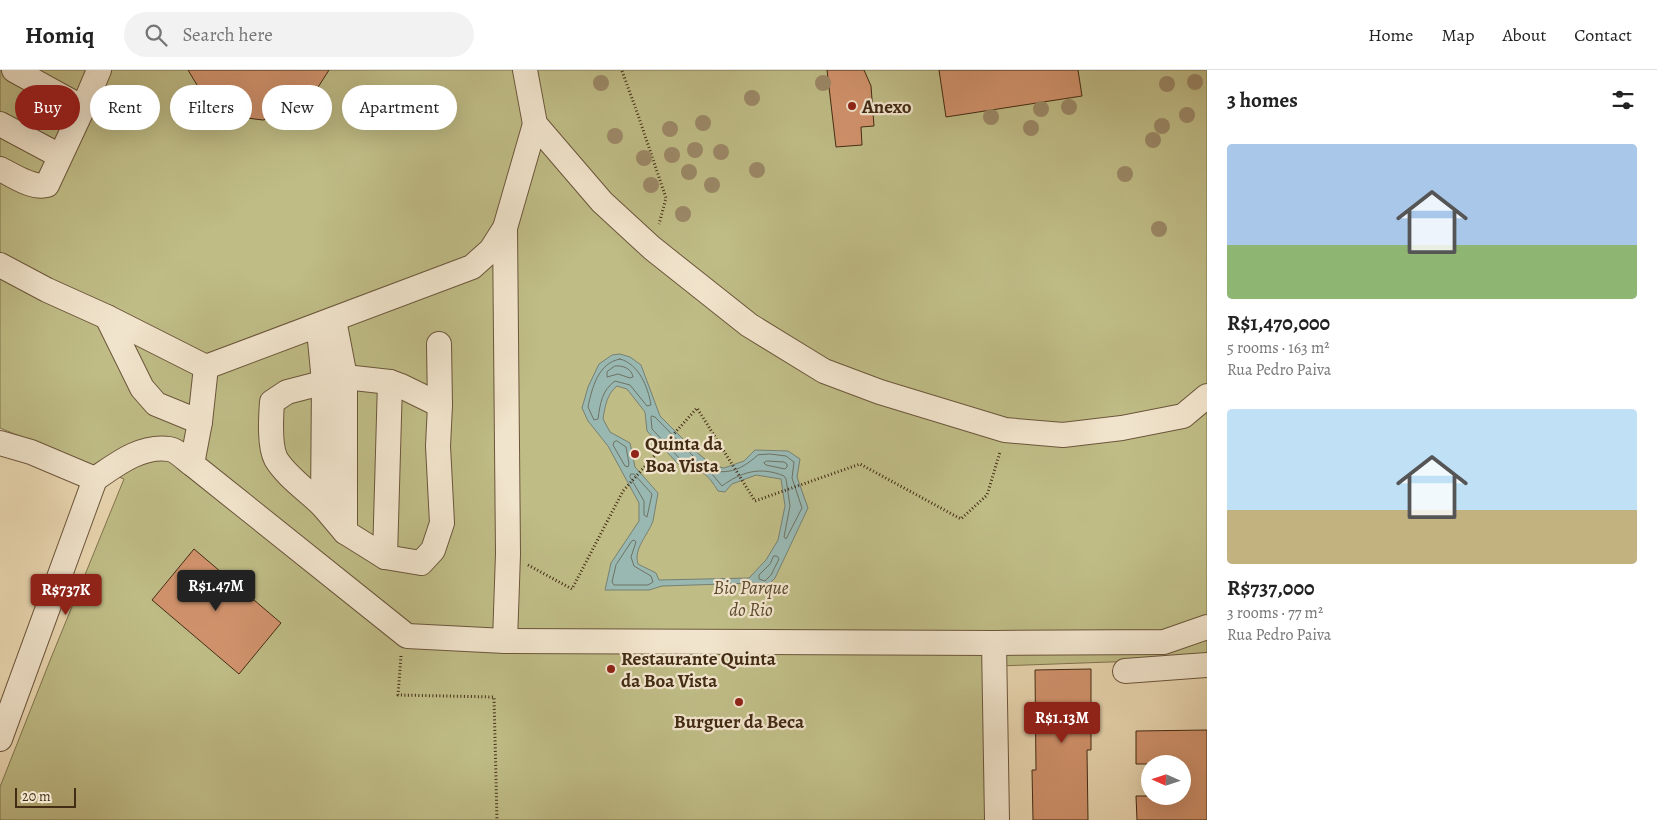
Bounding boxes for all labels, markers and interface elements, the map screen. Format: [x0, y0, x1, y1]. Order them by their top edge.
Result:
search box [124, 12, 474, 57]
text: Homiq [25, 19, 94, 51]
icon: search [142, 21, 170, 49]
text: Search here [182, 22, 273, 48]
text: Home [1368, 23, 1413, 47]
text: Map [1441, 23, 1474, 47]
text: About [1502, 23, 1546, 47]
text: Contact [1574, 23, 1632, 47]
chip: Buy [15, 85, 80, 130]
chip: Rent [90, 85, 160, 130]
chip: Filters [170, 85, 252, 130]
chip: New [262, 85, 332, 130]
chip: Apartment [342, 85, 457, 130]
text: 3 homes [1227, 86, 1298, 114]
icon: filters [1609, 86, 1637, 114]
place label: Anexo [861, 94, 912, 120]
marker: Anexo [846, 100, 858, 112]
icon: home [1387, 177, 1477, 267]
text: R$1,470,000 [1227, 309, 1330, 337]
text: 5 rooms · 163 m² [1227, 337, 1329, 359]
text: Rua Pedro Paiva [1227, 359, 1331, 381]
place label: Quinta da Boa Vista [645, 431, 724, 479]
icon: home [1387, 442, 1477, 532]
marker: Quinta da Boa Vista [629, 448, 641, 460]
pin: R$1.47M [170, 570, 262, 612]
pin: R$737K [25, 574, 107, 616]
text: R$737,000 [1227, 574, 1315, 602]
text: R$1.47M [188, 575, 244, 597]
park label: Bio Parque do Rio [713, 575, 789, 623]
text: R$737K [42, 579, 90, 601]
text: 3 rooms · 77 m² [1227, 602, 1323, 624]
text: Rua Pedro Paiva [1227, 624, 1331, 646]
place label: Restaurante Quinta da Boa Vista [621, 646, 777, 694]
marker: Restaurante Quinta da Boa Vista [605, 663, 617, 675]
marker: Burguer da Beca [733, 696, 745, 708]
pin: R$1.13M [1016, 702, 1108, 744]
text: R$1.13M [1035, 707, 1089, 729]
place label: Burguer da Beca [674, 709, 805, 735]
north arrow [1141, 755, 1191, 805]
map controls [1141, 755, 1191, 805]
scale bar [15, 785, 76, 808]
text: 20 m [22, 787, 51, 806]

